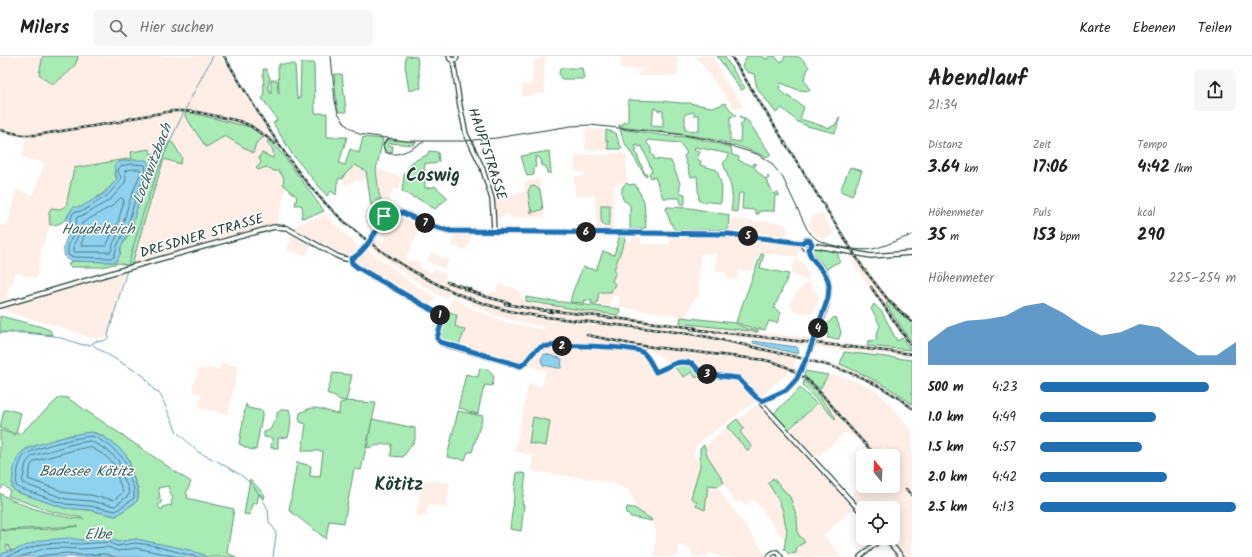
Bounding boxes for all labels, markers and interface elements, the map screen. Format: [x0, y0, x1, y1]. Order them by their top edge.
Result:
search box [93, 10, 373, 46]
text: Milers [20, 13, 69, 43]
text: Hier suchen [139, 16, 214, 40]
icon: search [107, 17, 129, 39]
text: Karte [1079, 17, 1111, 39]
text: Ebenen [1133, 17, 1176, 39]
text: Teilen [1198, 17, 1232, 39]
text: Abendlauf [928, 62, 1026, 97]
button: share [1194, 69, 1236, 111]
text: 21:34 [928, 95, 957, 116]
street label: HAUPTSTRASSE [462, 105, 513, 204]
water label: Lockwitzbach [127, 118, 180, 208]
text: Distanz [928, 136, 963, 154]
text: Zeit [1033, 136, 1051, 154]
text: Tempo [1137, 136, 1167, 154]
text: 3.64 [928, 154, 960, 181]
text: 17:06 [1033, 154, 1068, 181]
text: 4:42 [1137, 154, 1170, 181]
text: km [960, 160, 978, 178]
text: /km [1170, 160, 1192, 178]
district label: Coswig [406, 162, 460, 191]
pin [367, 199, 401, 233]
text: Höhenmeter [928, 204, 984, 222]
text: Puls [1033, 204, 1051, 222]
text: kcal [1137, 204, 1155, 222]
icon: arrive [373, 205, 395, 227]
street label: DRESDNER STRASSE [137, 208, 267, 264]
pin: 7 [415, 213, 435, 233]
text: 7 [422, 214, 428, 232]
water label: Haudelteich [61, 218, 136, 242]
pin: 6 [576, 222, 596, 242]
text: 35 [928, 222, 946, 249]
text: 153 [1033, 222, 1056, 249]
text: 290 [1137, 222, 1165, 249]
text: 6 [583, 223, 589, 241]
pin: 5 [738, 226, 758, 246]
text: 5 [745, 227, 751, 245]
text: m [946, 228, 959, 246]
text: bpm [1056, 228, 1080, 246]
text: Höhenmeter [928, 268, 994, 289]
text: 225–254 m [1169, 268, 1236, 289]
pin: 1 [430, 305, 450, 325]
text: 1 [438, 306, 442, 324]
pin: 4 [808, 318, 828, 338]
text: 4 [815, 319, 821, 337]
pin: 2 [552, 336, 572, 356]
text: 2 [559, 337, 565, 355]
pin: 3 [697, 364, 717, 384]
text: 3 [704, 365, 710, 383]
text: 500 m [928, 377, 964, 398]
text: 4:23 [992, 377, 1017, 398]
text: 1.0 km [928, 407, 964, 428]
text: 4:49 [992, 407, 1016, 428]
text: 1.5 km [928, 437, 964, 458]
text: 4:57 [992, 437, 1015, 458]
north arrow [856, 449, 900, 493]
map controls [856, 449, 900, 545]
water label: Badesee Kötitz [39, 460, 134, 484]
text: 2.0 km [928, 467, 967, 488]
text: 4:42 [992, 467, 1017, 488]
district label: Kötitz [375, 471, 424, 500]
text: 2.5 km [928, 497, 967, 518]
text: 4:13 [992, 497, 1014, 518]
button: locate [856, 501, 900, 545]
water label: Elbe [84, 523, 113, 547]

